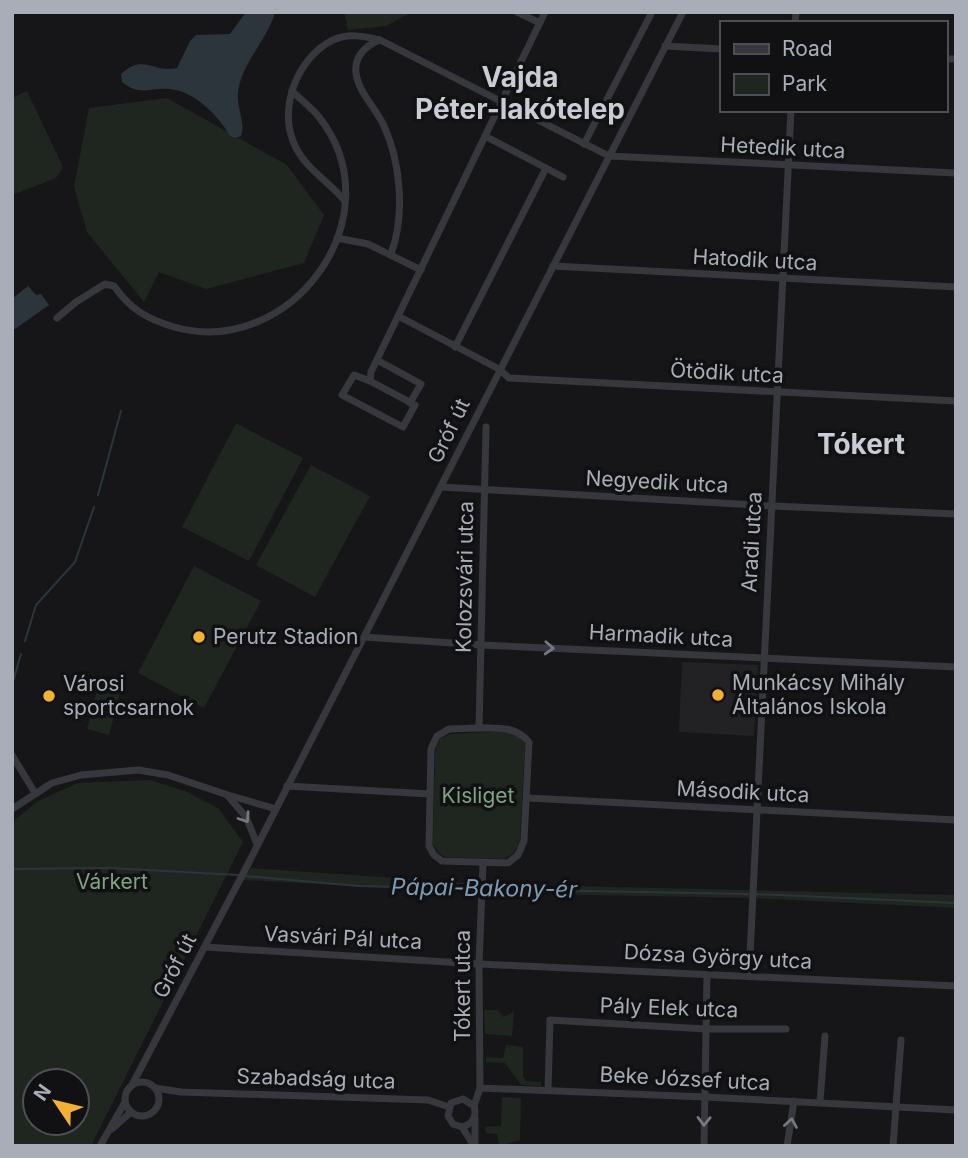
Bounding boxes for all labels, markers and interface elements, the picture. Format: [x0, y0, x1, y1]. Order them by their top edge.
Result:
legend [720, 21, 947, 112]
text: Road [782, 36, 833, 61]
district label: Vajda Péter-lakótelep [415, 60, 625, 126]
text: Park [782, 71, 827, 96]
street label: Hetedik utca [720, 132, 846, 163]
street label: Hatodik utca [692, 244, 818, 275]
street label: Ötödik utca [670, 357, 784, 388]
street label: Gróf út [422, 394, 475, 467]
district label: Tókert [817, 427, 905, 461]
street label: Negyedik utca [585, 465, 729, 498]
street label: Aradi utca [736, 491, 767, 593]
street label: Kolozsvári utca [451, 501, 478, 653]
street label: Harmadik utca [588, 619, 734, 652]
place label: Perutz Stadion [213, 624, 358, 649]
marker: Perutz Stadion [191, 629, 207, 645]
one-way arrow [544, 640, 555, 655]
place label: Munkácsy Mihály Általános Iskola [732, 670, 905, 719]
place label: Városi sportcsarnok [63, 671, 195, 720]
marker: Munkácsy Mihály Általános Iskola [710, 687, 726, 703]
marker: Városi sportcsarnok [41, 688, 57, 704]
street label: Második utca [676, 776, 810, 807]
park label: Kisliget [442, 783, 515, 808]
one-way arrow [237, 810, 250, 823]
park label: Várkert [76, 869, 148, 894]
water label: Pápai-Bakony-ér [391, 872, 579, 904]
street label: Vasvári Pál utca [263, 921, 423, 954]
street label: Gróf út [148, 929, 201, 1002]
street label: Tókert utca [450, 930, 475, 1042]
street label: Dózsa György utca [623, 939, 813, 974]
street label: Pály Elek utca [599, 993, 739, 1022]
street label: Beke József utca [599, 1062, 771, 1095]
street label: Szabadság utca [236, 1063, 396, 1094]
north arrow [21, 1067, 91, 1137]
text: N [29, 1080, 56, 1105]
one-way arrow [696, 1116, 712, 1127]
one-way arrow [783, 1118, 798, 1129]

